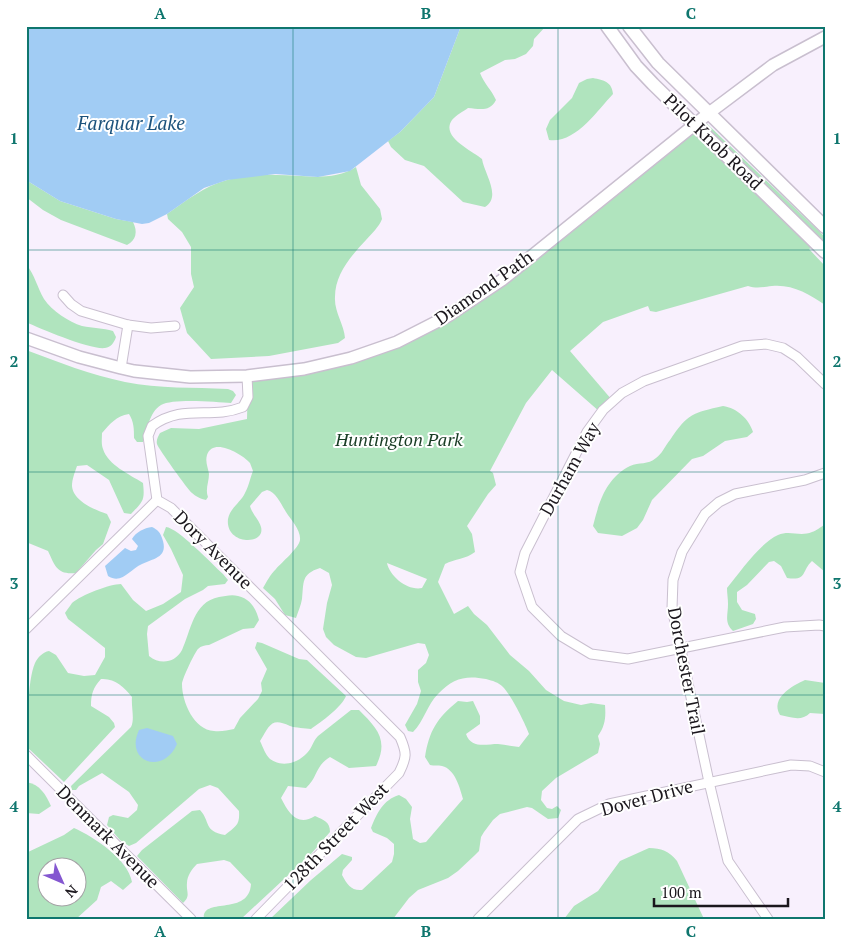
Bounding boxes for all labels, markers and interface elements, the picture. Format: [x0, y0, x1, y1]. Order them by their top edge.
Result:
text: A [154, 2, 166, 24]
text: B [421, 2, 431, 24]
text: C [686, 2, 696, 24]
street label: Pilot Knob Road [659, 88, 768, 195]
water label: Farquar Lake [76, 110, 185, 135]
text: 1 [9, 127, 19, 149]
text: 1 [832, 127, 842, 149]
street label: Diamond Path [430, 244, 538, 330]
text: 2 [9, 350, 19, 372]
text: 2 [832, 350, 842, 372]
street label: Durham Way [534, 417, 605, 520]
park label: Huntington Park [334, 427, 463, 451]
street label: Dory Avenue [169, 505, 258, 594]
text: 3 [9, 572, 19, 594]
text: 3 [832, 572, 842, 594]
street label: Dorchester Trail [663, 605, 711, 737]
street label: Dover Drive [598, 773, 695, 821]
street label: 128th Street West [277, 777, 393, 896]
street label: Denmark Avenue [52, 780, 165, 893]
text: 4 [9, 795, 19, 817]
text: 4 [832, 795, 842, 817]
north arrow [38, 858, 88, 908]
scale bar [654, 875, 787, 907]
text: N [61, 881, 82, 902]
text: 100 m [661, 882, 702, 902]
text: A [154, 920, 166, 942]
text: B [421, 920, 431, 942]
text: C [686, 920, 696, 942]

